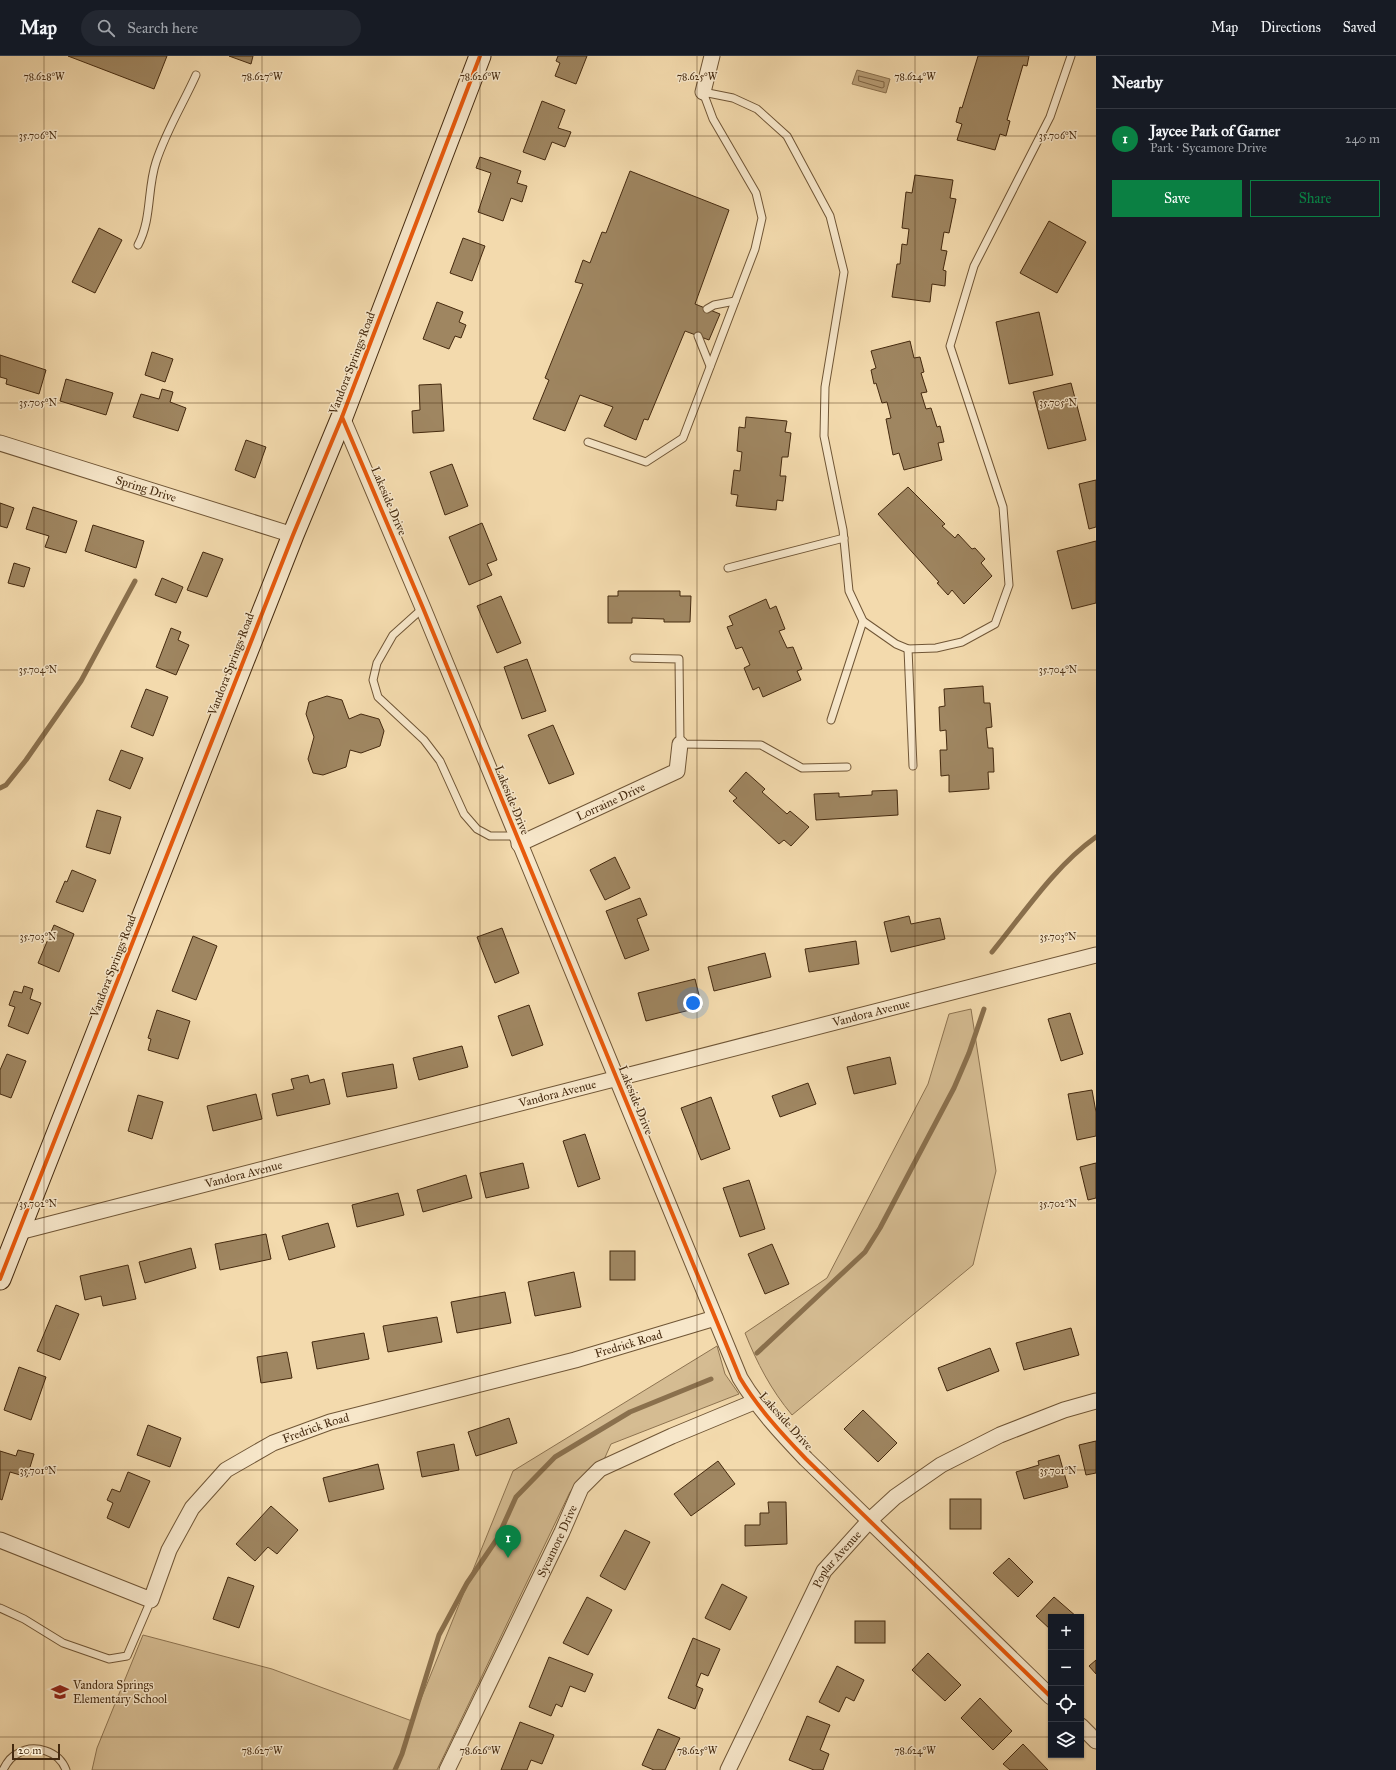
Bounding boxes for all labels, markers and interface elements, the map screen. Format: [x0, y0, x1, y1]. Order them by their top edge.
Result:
search box [81, 10, 361, 46]
text: Map [20, 16, 57, 39]
icon: search [95, 17, 117, 39]
text: Search here [127, 19, 198, 37]
text: Map [1211, 19, 1238, 36]
text: Directions [1260, 19, 1321, 36]
text: Saved [1343, 19, 1376, 36]
text: 78.628°W [23, 71, 65, 83]
text: 78.627°W [242, 71, 283, 83]
text: 78.626°W [459, 71, 501, 83]
text: 78.625°W [677, 71, 718, 83]
text: 78.624°W [894, 71, 936, 83]
text: Nearby [1112, 72, 1163, 93]
text: Jaycee Park of Garner [1150, 122, 1280, 140]
text: 35.706°N [19, 130, 58, 142]
text: 35.706°N [1039, 130, 1078, 142]
text: 1 [1122, 131, 1128, 147]
text: 240 m [1345, 131, 1380, 147]
text: Park · Sycamore Drive [1150, 140, 1267, 156]
button: Save [1112, 180, 1242, 217]
button: Share [1250, 180, 1380, 217]
street label: Vandora Springs Road [326, 310, 379, 417]
text: 35.705°N [19, 397, 57, 409]
text: 35.705°N [1039, 397, 1077, 409]
street label: Lakeside Drive [368, 464, 410, 538]
street label: Spring Drive [114, 473, 178, 505]
street label: Vandora Springs Road [205, 611, 258, 718]
text: 35.704°N [19, 664, 58, 676]
text: 35.704°N [1039, 664, 1078, 676]
street label: Lakeside Drive [492, 763, 532, 837]
street label: Lorraine Drive [574, 780, 647, 824]
street label: Vandora Springs Road [87, 913, 140, 1020]
text: 35.703°N [19, 931, 57, 943]
text: 35.703°N [1039, 931, 1077, 943]
your location [683, 993, 703, 1013]
street label: Vandora Avenue [830, 996, 911, 1030]
street label: Lakeside Drive [616, 1063, 656, 1137]
street label: Vandora Avenue [516, 1077, 598, 1110]
street label: Vandora Avenue [203, 1158, 284, 1191]
text: 35.702°N [19, 1198, 58, 1210]
text: 35.702°N [1039, 1198, 1078, 1210]
street label: Fredrick Road [593, 1327, 664, 1361]
street label: Lakeside Drive [756, 1389, 816, 1453]
street label: Fredrick Road [280, 1410, 350, 1446]
text: 35.701°N [20, 1465, 57, 1477]
text: 35.701°N [1040, 1465, 1077, 1477]
street label: Sycamore Drive [534, 1503, 580, 1580]
pin: 1 [495, 1525, 521, 1558]
street label: Poplar Avenue [810, 1528, 864, 1590]
map controls [1048, 1614, 1084, 1758]
button: + [1048, 1614, 1084, 1650]
button: − [1048, 1650, 1084, 1686]
place label: Vandora Springs Elementary School [72, 1678, 168, 1706]
school or university icon: Vandora Springs Elementary School [50, 1682, 70, 1702]
button: locate [1048, 1686, 1084, 1722]
button: layers [1048, 1722, 1084, 1758]
scale bar [12, 1742, 60, 1761]
text: 20 m [18, 1744, 41, 1757]
text: 78.627°W [242, 1745, 283, 1757]
text: 78.626°W [459, 1745, 501, 1757]
text: 78.625°W [677, 1745, 718, 1757]
text: 78.624°W [894, 1745, 936, 1757]

